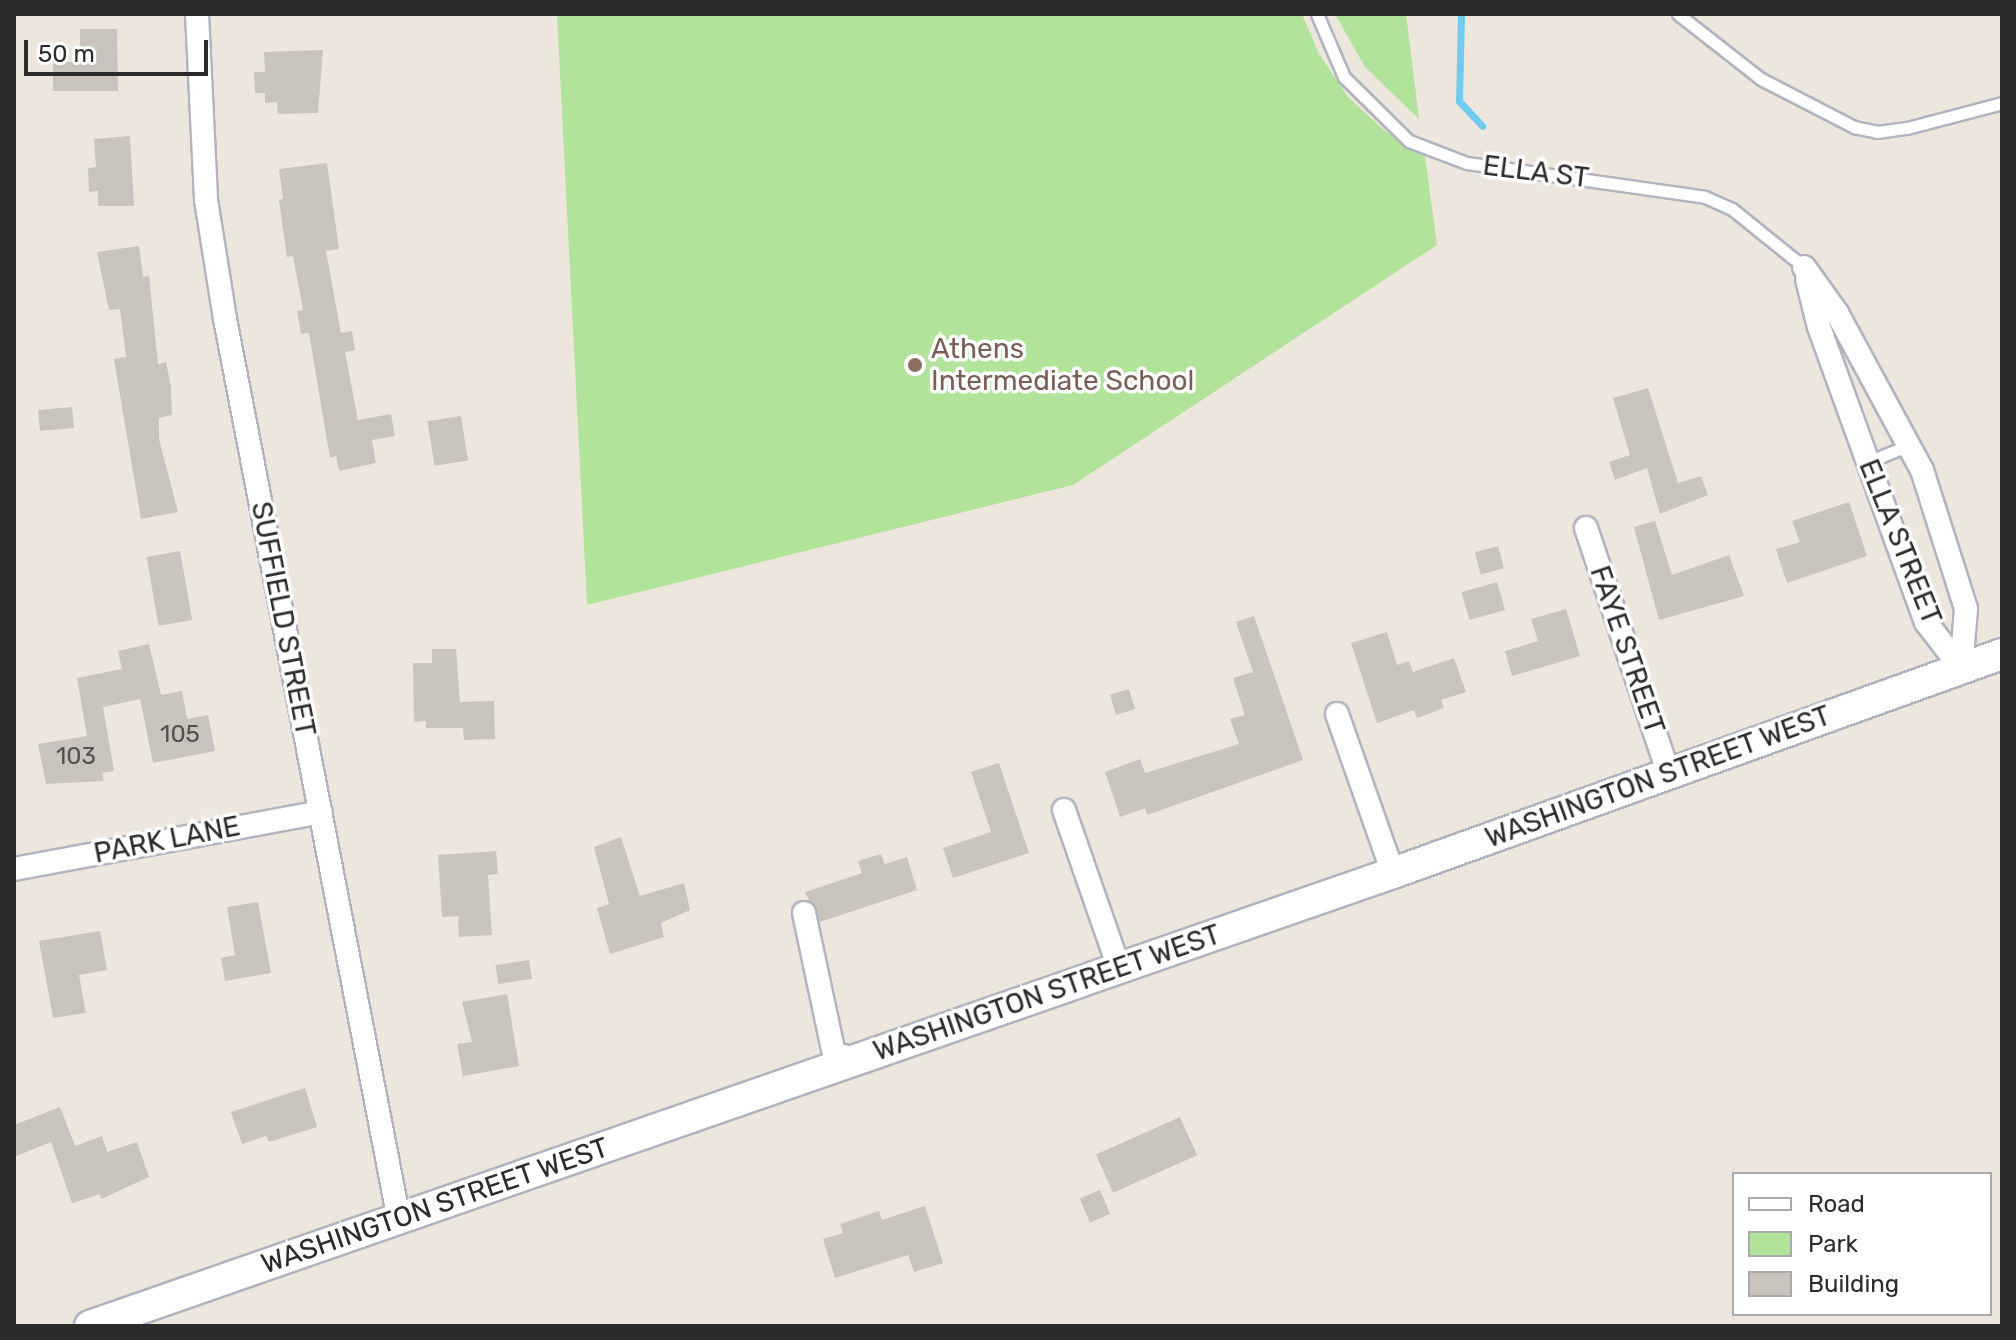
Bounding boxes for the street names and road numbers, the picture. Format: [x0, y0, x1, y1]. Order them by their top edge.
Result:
street label: ELLA ST [1481, 149, 1591, 195]
street label: ELLA STREET [1851, 454, 1949, 630]
street label: SUFFIELD STREET [244, 499, 322, 739]
street label: FAYE STREET [1583, 561, 1671, 739]
street label: WASHINGTON STREET WEST [1480, 699, 1836, 855]
street label: PARK LANE [91, 809, 243, 871]
street label: WASHINGTON STREET WEST [868, 918, 1226, 1068]
street label: WASHINGTON STREET WEST [256, 1131, 614, 1281]

